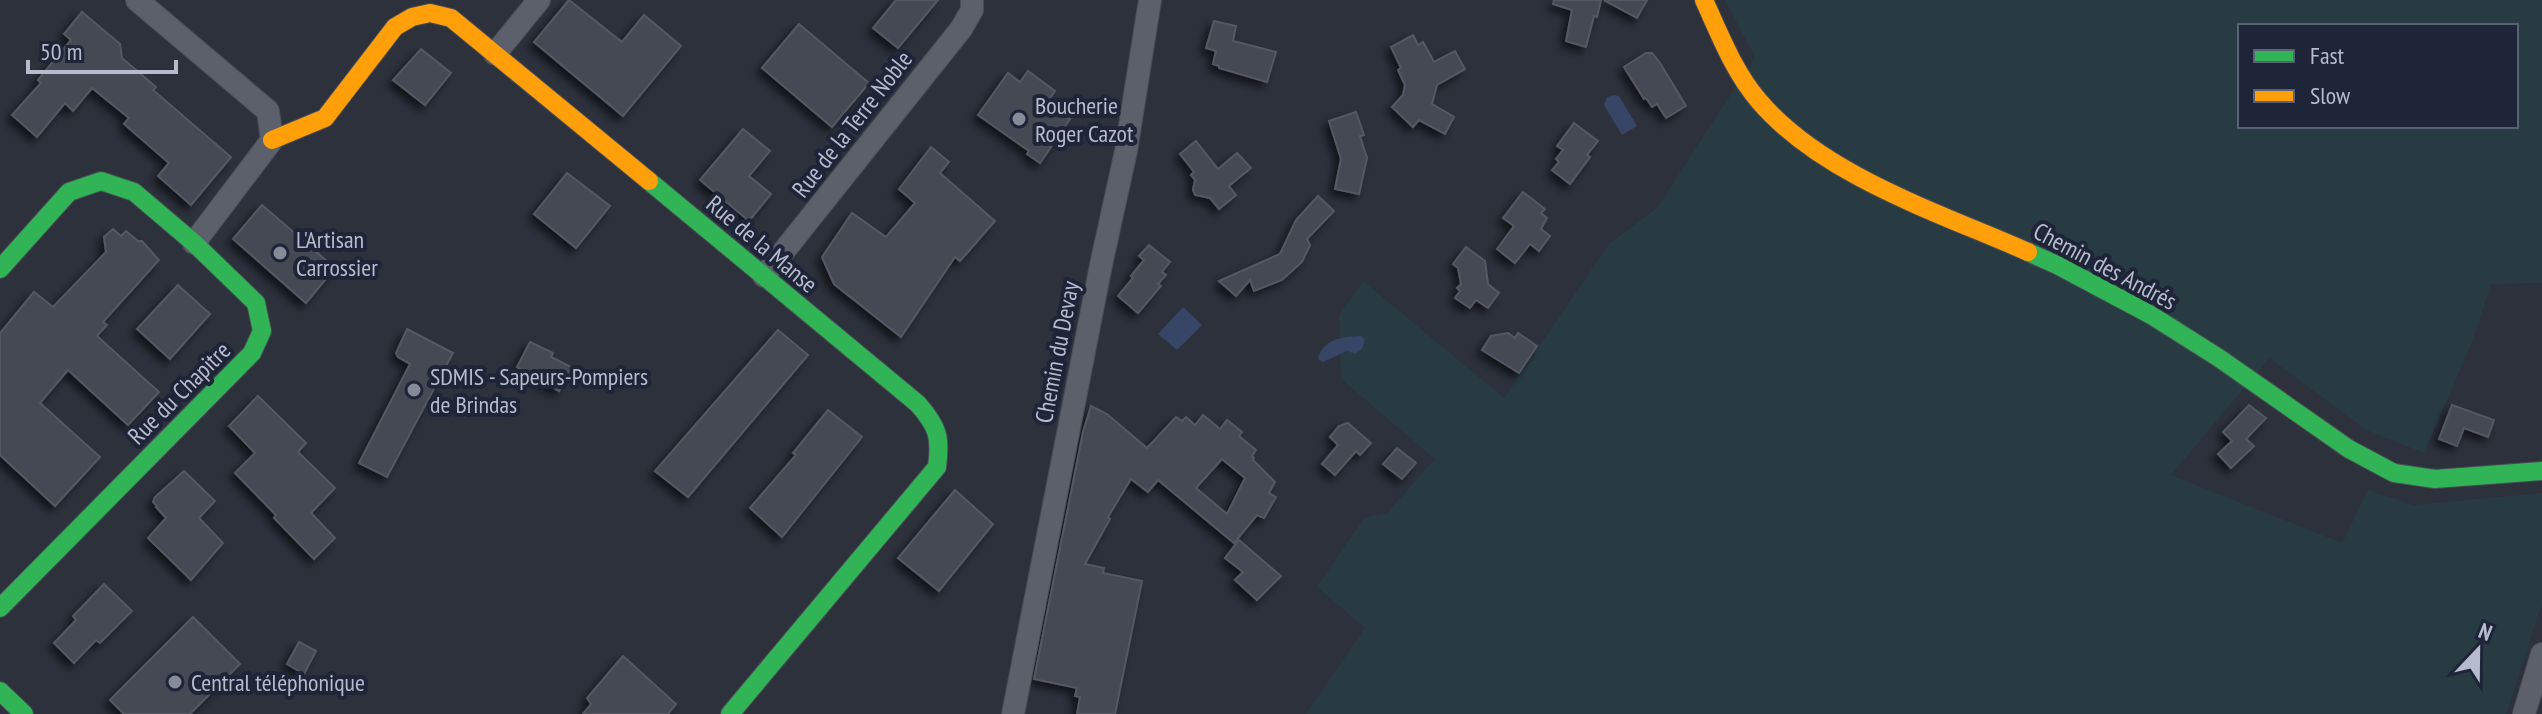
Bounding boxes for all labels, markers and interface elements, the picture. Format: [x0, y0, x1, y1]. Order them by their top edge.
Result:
scale bar [28, 24, 176, 74]
legend [2238, 24, 2518, 128]
text: 50 m [40, 36, 82, 67]
text: Fast [2310, 40, 2345, 71]
street label: Rue de la Terre Noble [785, 45, 919, 203]
text: Slow [2310, 80, 2351, 111]
place label: Boucherie Roger Cazot [1035, 90, 1134, 149]
marker: Boucherie Roger Cazot [1010, 110, 1028, 128]
street label: Rue de la Manse [700, 188, 824, 300]
street label: Chemin des Andrés [2028, 215, 2182, 317]
place label: L'Artisan Carrossier [296, 224, 378, 283]
marker: L'Artisan Carrossier [271, 244, 289, 262]
street label: Chemin du Devay [1028, 278, 1086, 426]
street label: Rue du Chapitre [121, 335, 237, 451]
place label: SDMIS - Sapeurs-Pompiers de Brindas [430, 361, 648, 420]
marker: SDMIS - Sapeurs-Pompiers de Brindas [405, 381, 423, 399]
north arrow [2438, 610, 2518, 690]
text: N [2475, 616, 2496, 647]
place label: Central téléphonique [191, 667, 365, 698]
marker: Central téléphonique [166, 673, 184, 691]

